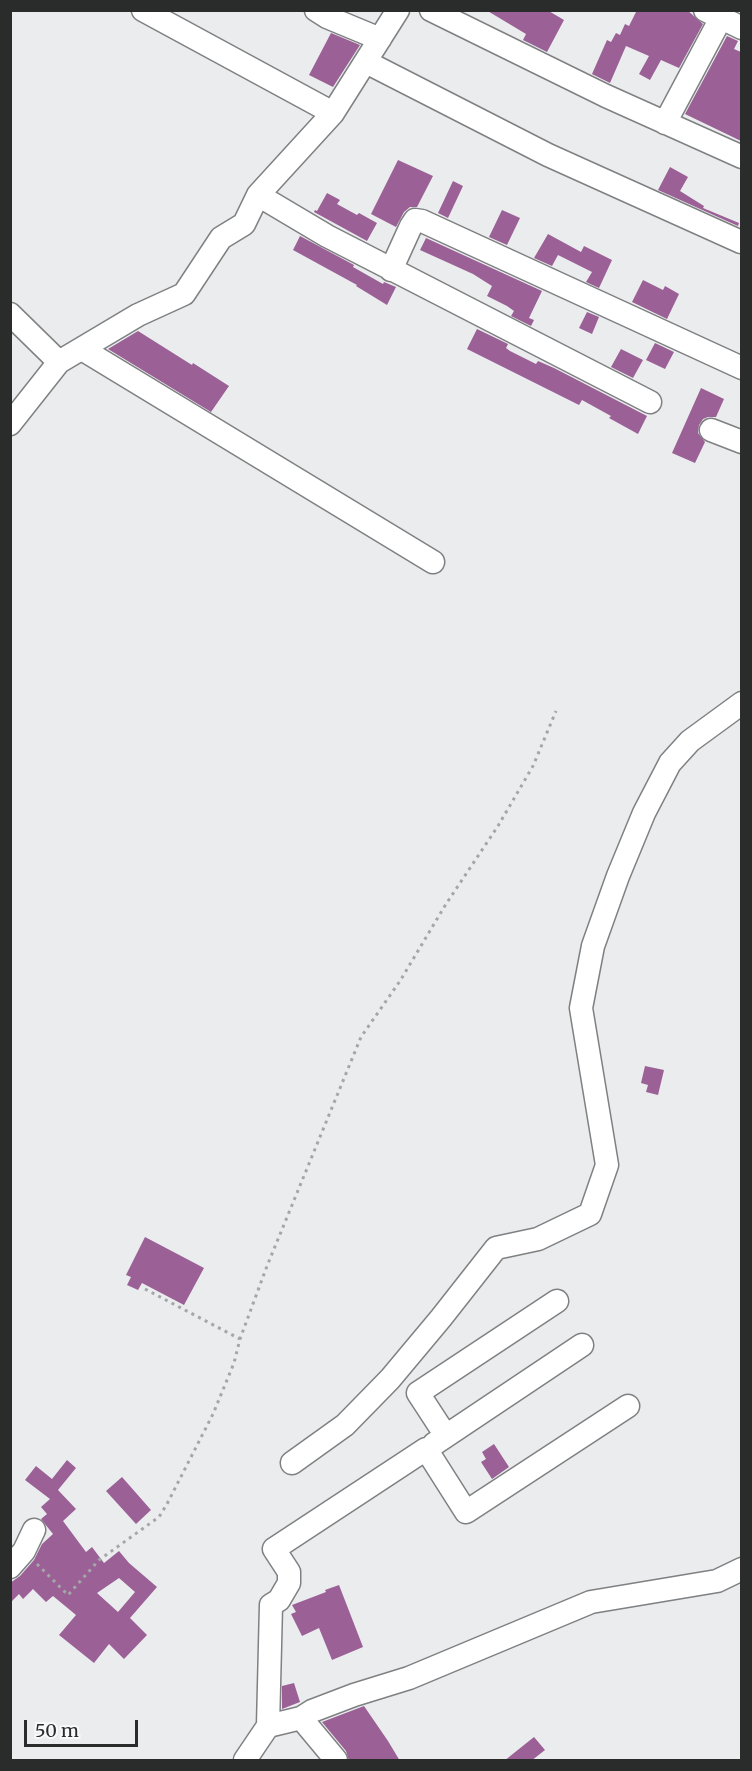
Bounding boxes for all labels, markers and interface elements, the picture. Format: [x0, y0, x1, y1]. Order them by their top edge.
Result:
scale bar [27, 1708, 141, 1746]
text: 50 m [35, 1719, 79, 1742]

